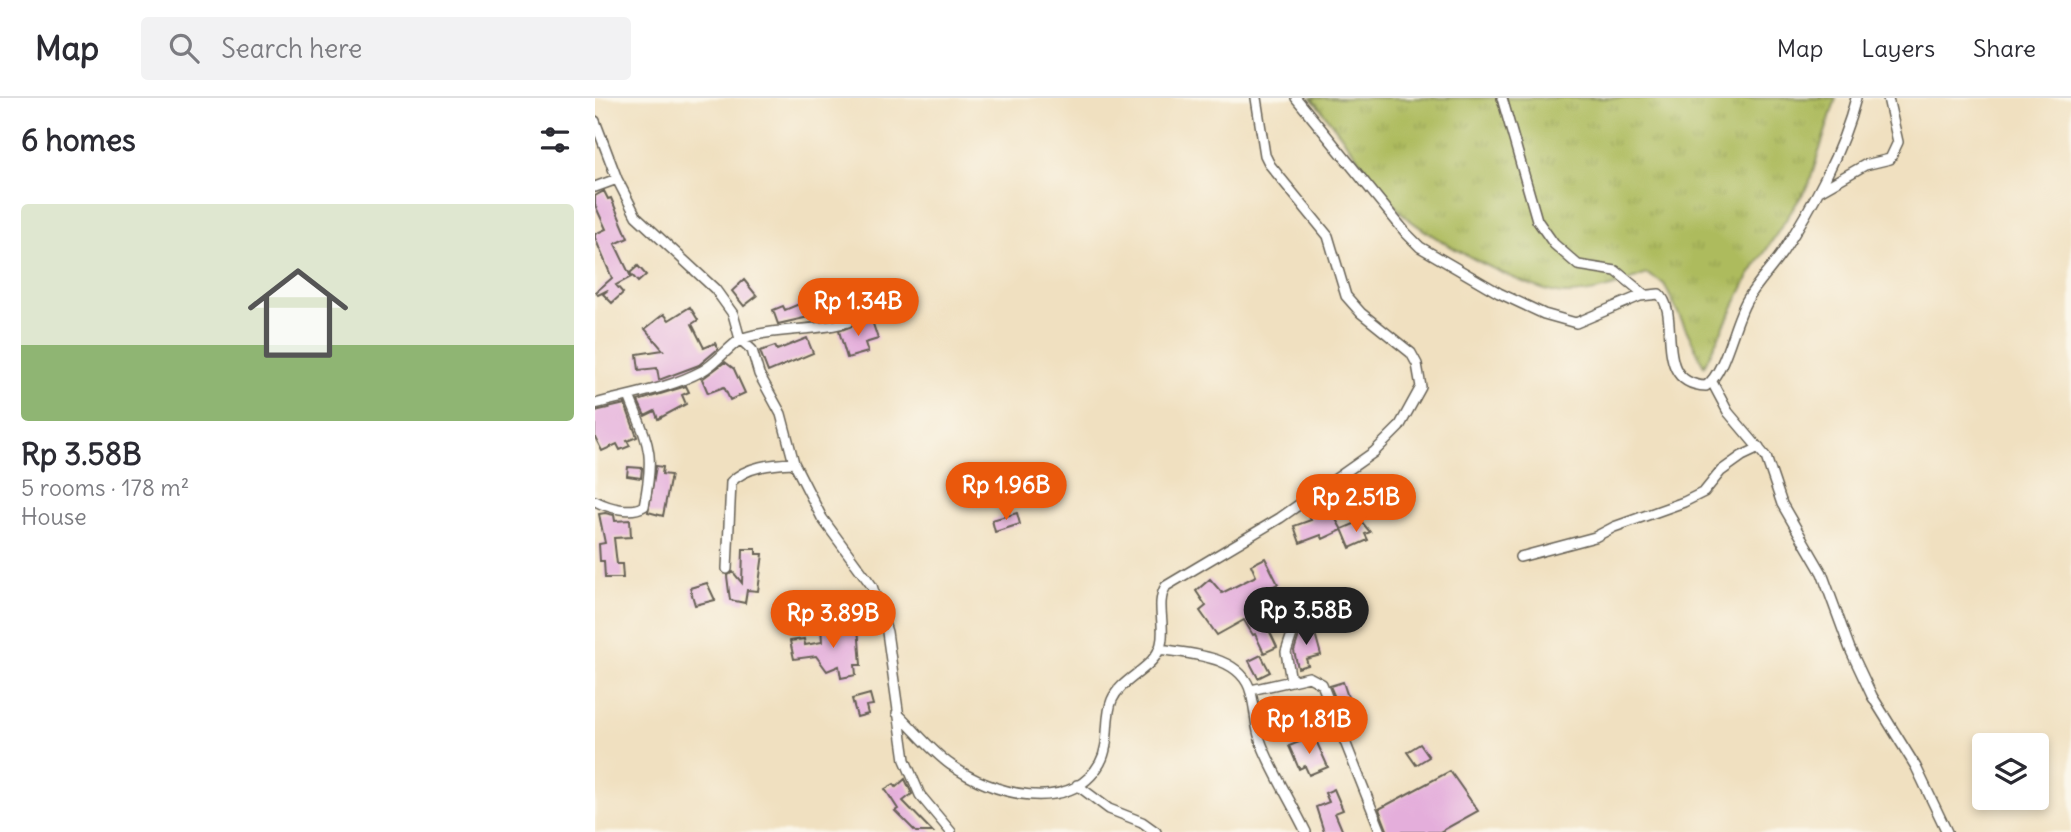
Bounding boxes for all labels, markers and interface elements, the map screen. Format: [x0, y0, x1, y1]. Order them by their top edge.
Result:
search box [141, 17, 631, 80]
text: Map [35, 27, 99, 69]
icon: search [165, 29, 203, 67]
text: Search here [221, 32, 362, 65]
text: Map [1777, 33, 1823, 63]
text: Layers [1861, 33, 1935, 63]
text: Share [1973, 33, 2036, 63]
text: 6 homes [21, 121, 136, 159]
icon: filters [536, 121, 574, 159]
icon: home [235, 250, 361, 376]
pin: Rp 1.34B [786, 278, 930, 338]
text: Rp 1.34B [814, 286, 902, 315]
text: Rp 3.58B [21, 435, 142, 473]
pin: Rp 1.96B [934, 462, 1078, 522]
text: Rp 1.96B [962, 470, 1050, 499]
text: 5 rooms · 178 m² [21, 473, 189, 502]
pin: Rp 2.51B [1284, 474, 1428, 534]
text: Rp 2.51B [1312, 482, 1400, 511]
text: House [21, 502, 87, 531]
pin: Rp 3.58B [1234, 588, 1378, 647]
pin: Rp 3.89B [761, 590, 905, 650]
text: Rp 3.58B [1260, 595, 1352, 624]
text: Rp 3.89B [787, 598, 879, 627]
pin: Rp 1.81B [1237, 696, 1381, 756]
text: Rp 1.81B [1267, 704, 1351, 733]
map controls [1972, 733, 2049, 810]
button: layers [1972, 733, 2049, 810]

